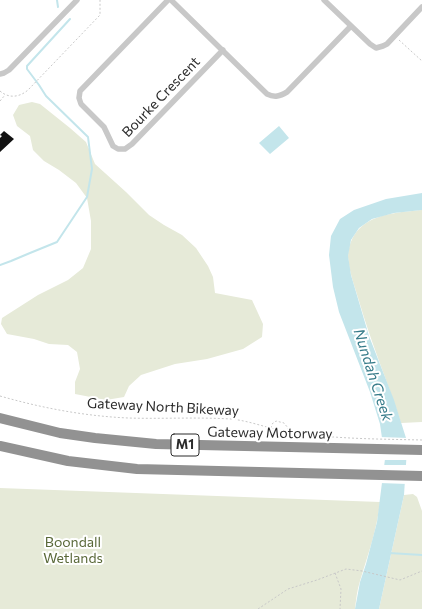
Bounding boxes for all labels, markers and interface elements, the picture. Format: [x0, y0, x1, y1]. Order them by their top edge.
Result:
street label: Bourke Crescent [119, 53, 203, 141]
water label: Nundah Creek [350, 326, 396, 424]
street label: Gateway North Bikeway [87, 395, 239, 419]
street label: Gateway Motorway [207, 424, 333, 442]
road number: M1 [171, 434, 199, 456]
park label: Boondall Wetlands [43, 534, 103, 566]

